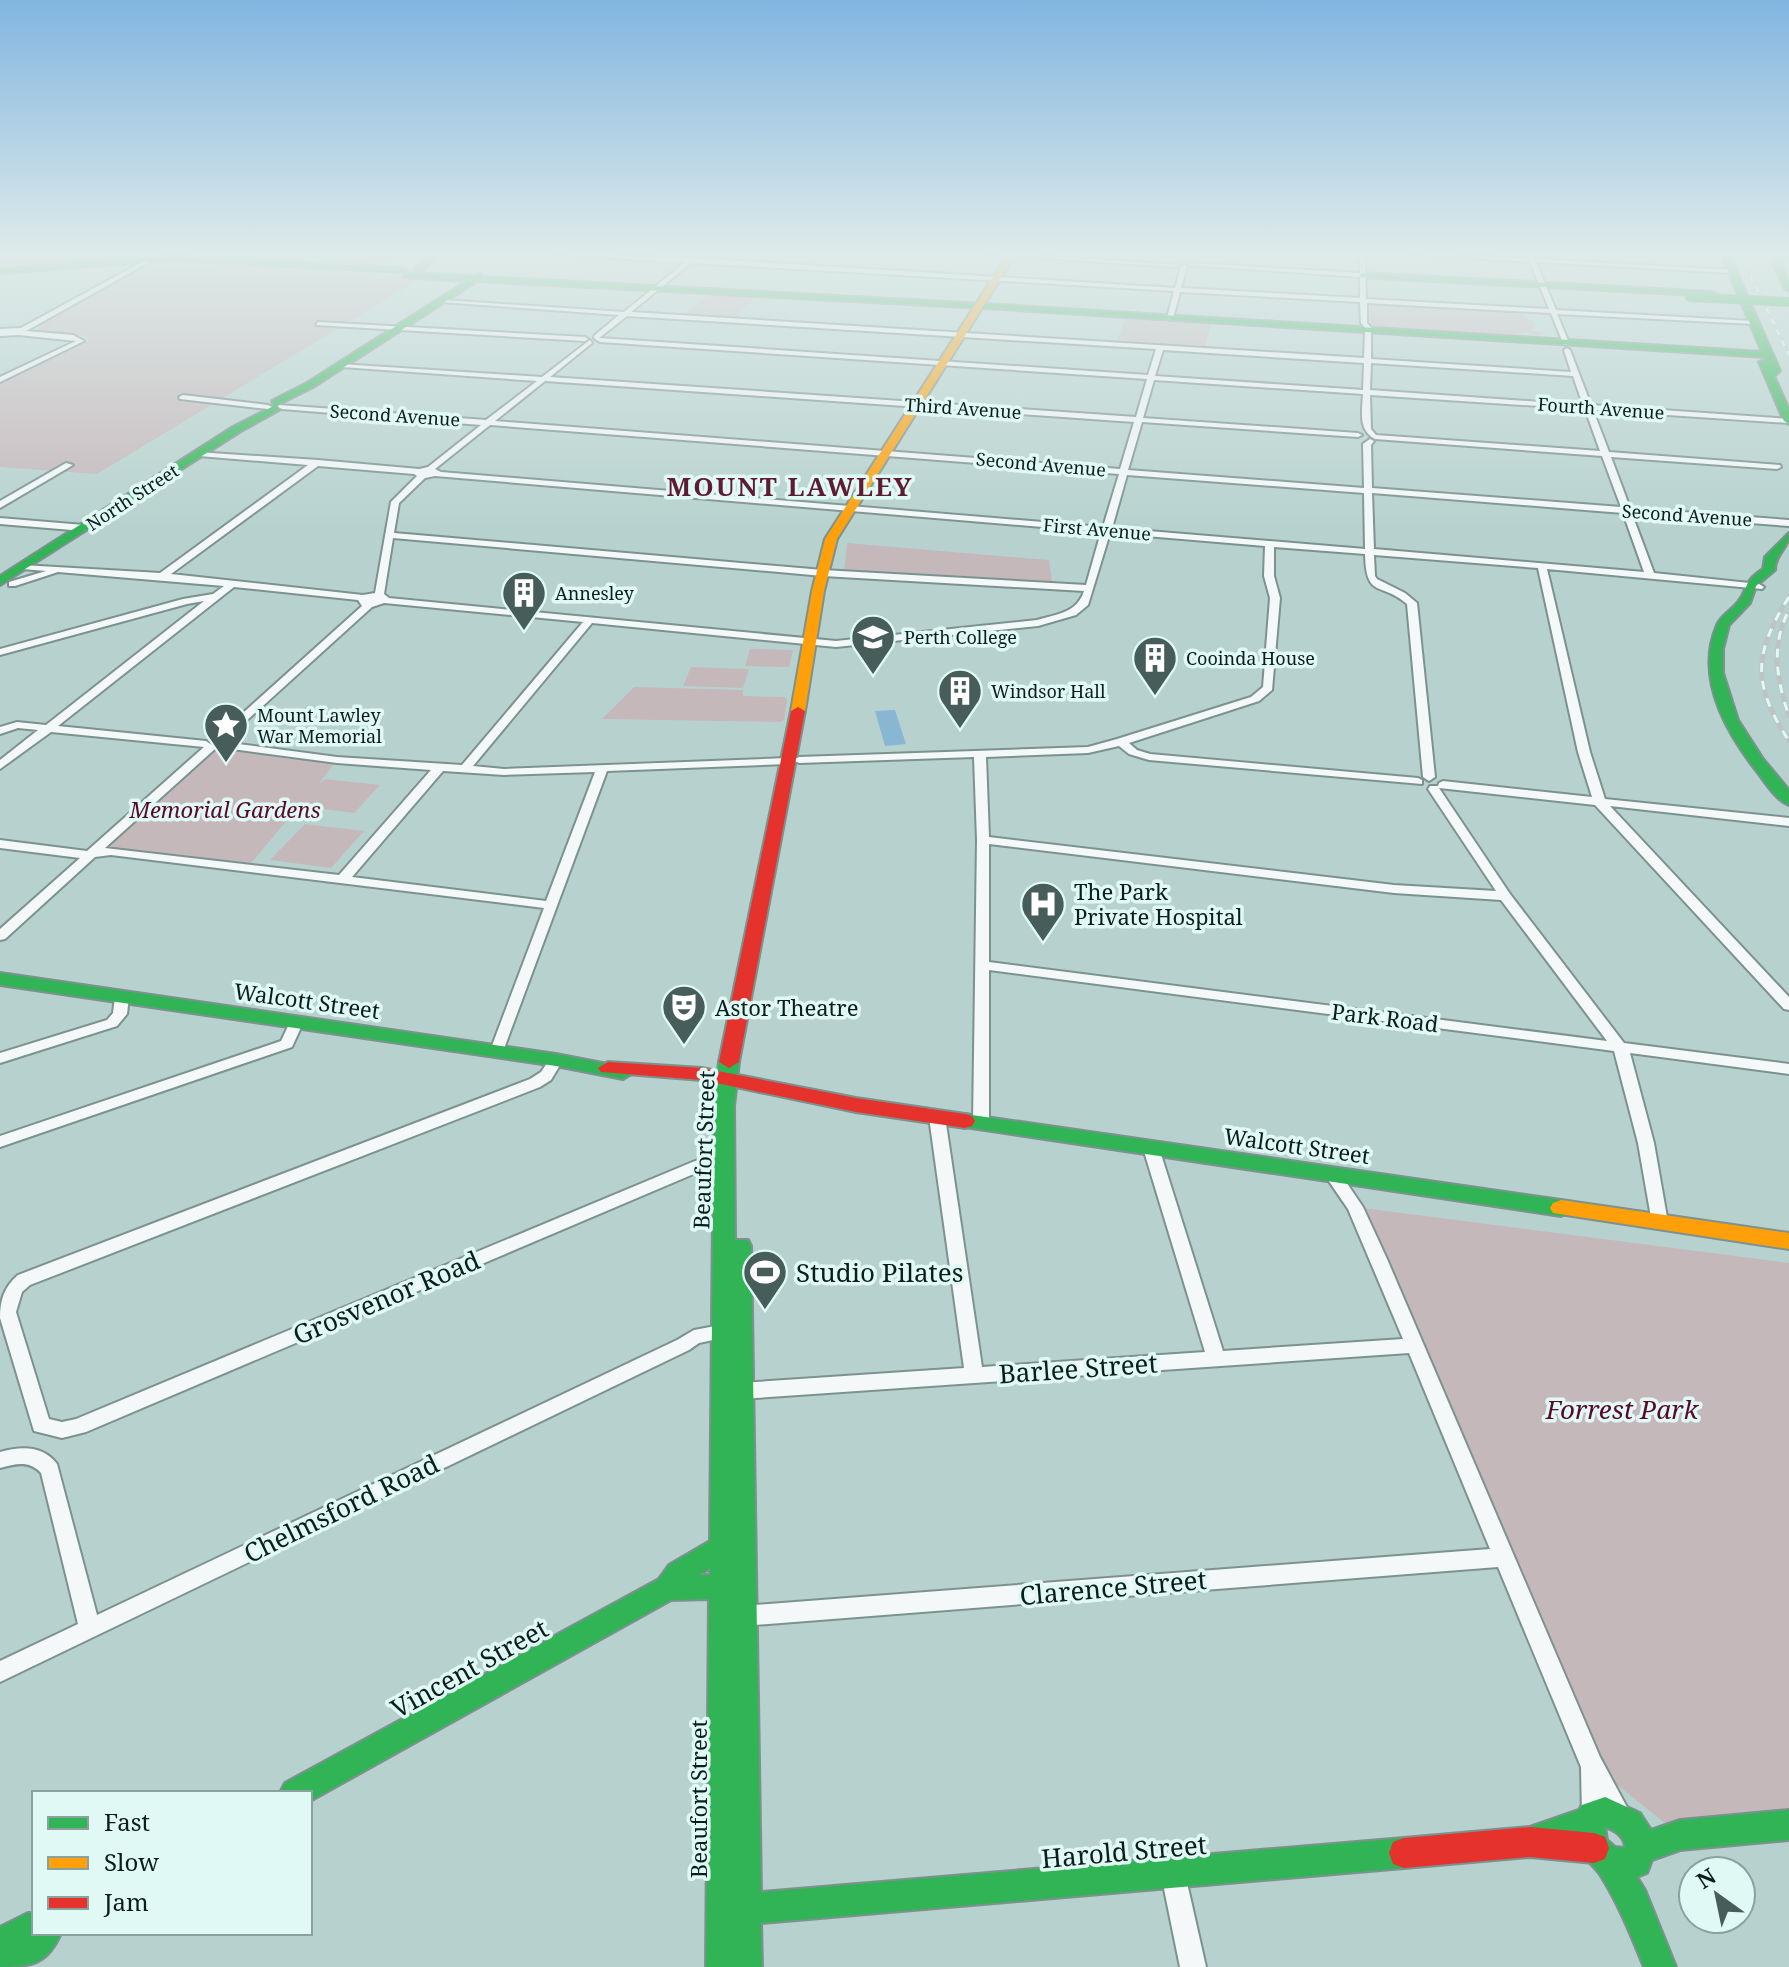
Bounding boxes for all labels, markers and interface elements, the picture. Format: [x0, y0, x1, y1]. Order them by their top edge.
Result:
street label: Third Avenue [904, 392, 1022, 424]
street label: Fourth Avenue [1537, 392, 1665, 424]
street label: Second Avenue [329, 398, 461, 432]
street label: Second Avenue [975, 446, 1107, 482]
street label: North Street [81, 458, 183, 536]
district label: MOUNT LAWLEY [667, 468, 913, 504]
street label: Second Avenue [1621, 498, 1753, 532]
street label: First Avenue [1042, 512, 1152, 546]
building icon: Annesley [500, 569, 548, 632]
place label: Annesley [555, 581, 635, 605]
school or university icon: Perth College [849, 613, 897, 676]
place label: Perth College [904, 625, 1017, 649]
building icon: Cooinda House [1131, 634, 1179, 697]
place label: Cooinda House [1186, 646, 1315, 670]
building icon: Windsor Hall [936, 667, 984, 730]
place label: Windsor Hall [991, 679, 1106, 703]
place icon: Mount Lawley War Memorial [202, 701, 250, 764]
place label: Mount Lawley War Memorial [257, 703, 382, 748]
park label: Memorial Gardens [128, 794, 321, 824]
place label: The Park Private Hospital [1074, 876, 1243, 931]
hospital icon: The Park Private Hospital [1019, 880, 1067, 943]
street label: Walcott Street [232, 975, 382, 1025]
theatre icon: Astor Theatre [660, 983, 708, 1046]
place label: Astor Theatre [715, 992, 858, 1022]
street label: Park Road [1330, 996, 1441, 1039]
street label: Beaufort Street [685, 1070, 721, 1230]
street label: Walcott Street [1222, 1120, 1372, 1170]
street label: Grosvenor Road [287, 1241, 485, 1353]
sports icon: Studio Pilates [741, 1248, 789, 1311]
place label: Studio Pilates [796, 1254, 963, 1290]
street label: Barlee Street [997, 1344, 1159, 1392]
park label: Forrest Park [1545, 1391, 1699, 1427]
street label: Chelmsford Road [237, 1445, 445, 1571]
street label: Clarence Street [1018, 1561, 1208, 1613]
street label: Vincent Street [384, 1610, 554, 1726]
street label: Beaufort Street [683, 1719, 713, 1878]
legend [32, 1791, 312, 1935]
text: Fast [104, 1805, 150, 1838]
street label: Harold Street [1040, 1826, 1208, 1876]
text: Slow [104, 1845, 159, 1878]
north arrow [1677, 1855, 1757, 1935]
text: N [1690, 1860, 1721, 1895]
text: Jam [103, 1885, 149, 1918]

